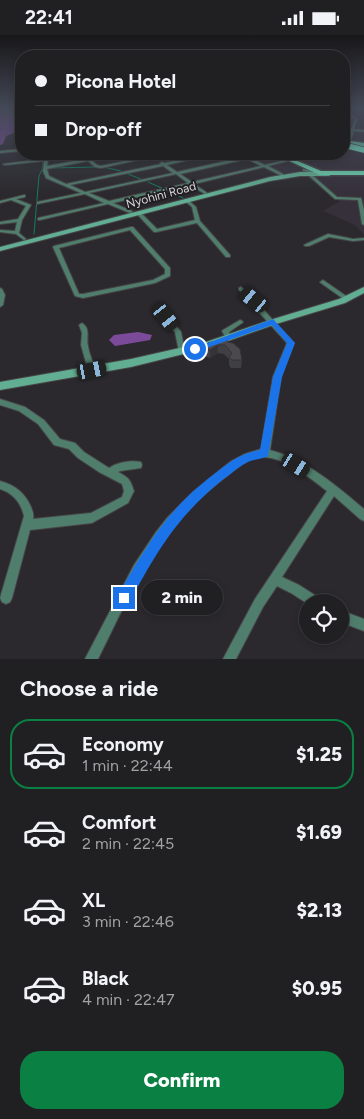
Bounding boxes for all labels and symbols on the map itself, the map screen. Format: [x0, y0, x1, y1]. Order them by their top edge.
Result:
street label: Nyohini Road [124, 179, 198, 211]
car [237, 285, 270, 315]
car [150, 301, 181, 333]
route start [184, 338, 206, 360]
car [75, 360, 108, 380]
car [279, 451, 312, 479]
callout: 2 min [142, 581, 224, 615]
route end [113, 587, 135, 609]

